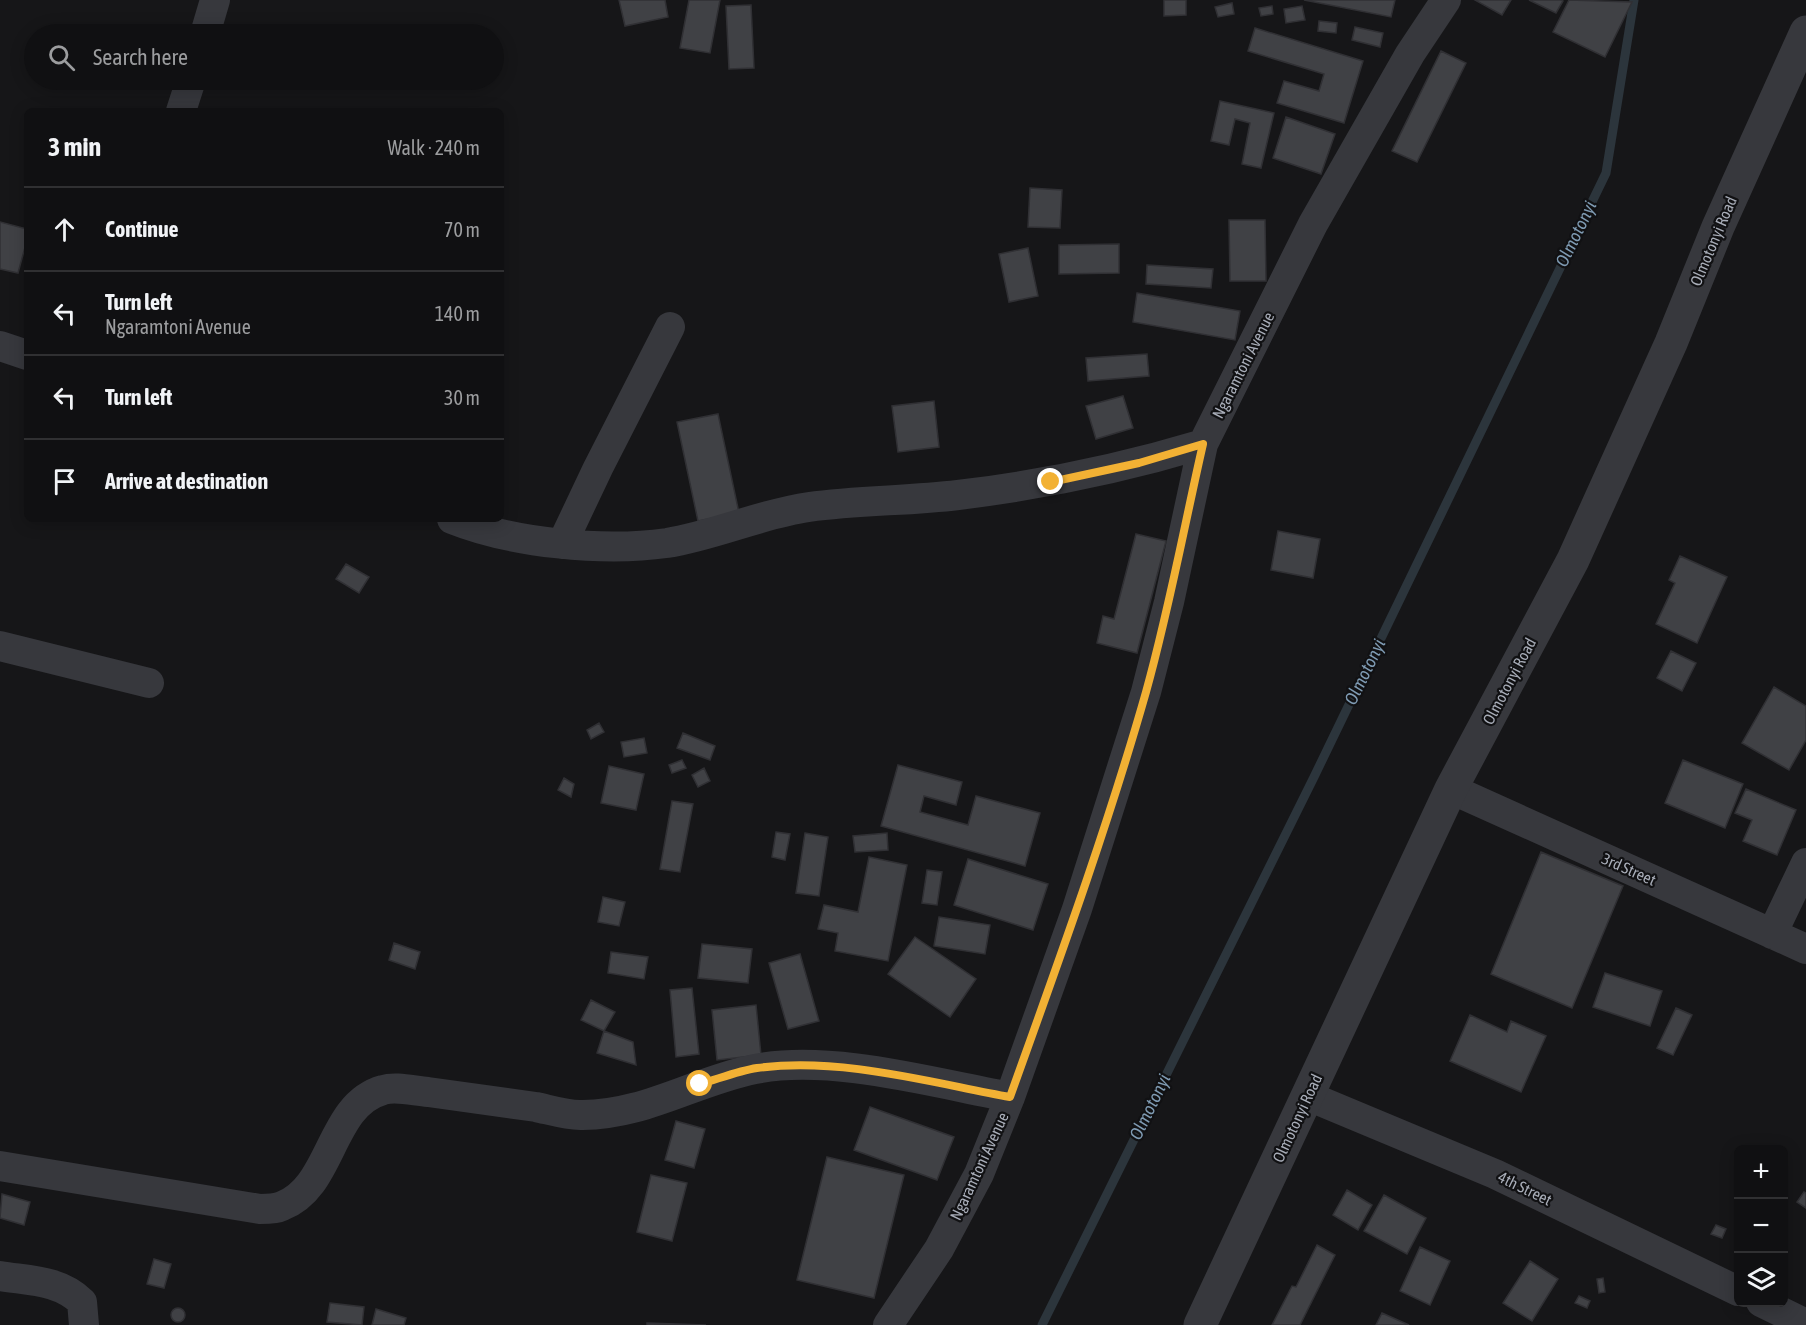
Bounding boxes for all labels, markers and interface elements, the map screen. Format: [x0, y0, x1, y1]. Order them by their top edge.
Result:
search box [24, 24, 504, 90]
icon: search [45, 41, 78, 74]
text: Search here [93, 44, 188, 70]
text: 3 min [48, 132, 101, 162]
text: Walk · 240 m [388, 136, 480, 159]
street label: Olmotonyi Road [1686, 194, 1741, 289]
water label: Olmotonyi [1551, 198, 1600, 270]
icon: ahead [48, 213, 81, 246]
text: Continue [105, 216, 179, 242]
text: 70 m [444, 218, 480, 241]
text: Turn left [105, 289, 172, 315]
icon: left [48, 297, 81, 330]
text: 140 m [435, 302, 480, 325]
street label: Ngaramtoni Avenue [1208, 309, 1278, 422]
text: Ngaramtoni Avenue [105, 315, 251, 338]
icon: left [48, 381, 81, 414]
text: Turn left [105, 384, 172, 410]
text: 30 m [444, 386, 480, 409]
icon: arrive [48, 465, 81, 498]
text: Arrive at destination [105, 468, 268, 494]
route end [1037, 468, 1063, 494]
street label: Olmotonyi Road [1479, 635, 1540, 728]
water label: Olmotonyi [1340, 636, 1389, 708]
street label: 3rd Street [1599, 849, 1659, 889]
route start [686, 1070, 712, 1096]
water label: Olmotonyi [1125, 1071, 1174, 1143]
street label: Olmotonyi Road [1269, 1071, 1326, 1165]
street label: Ngaramtoni Avenue [946, 1109, 1013, 1223]
map controls [1734, 1145, 1788, 1307]
button: + [1734, 1145, 1788, 1199]
street label: 4th Street [1495, 1167, 1555, 1209]
button: − [1734, 1199, 1788, 1253]
button: layers [1734, 1253, 1788, 1307]

